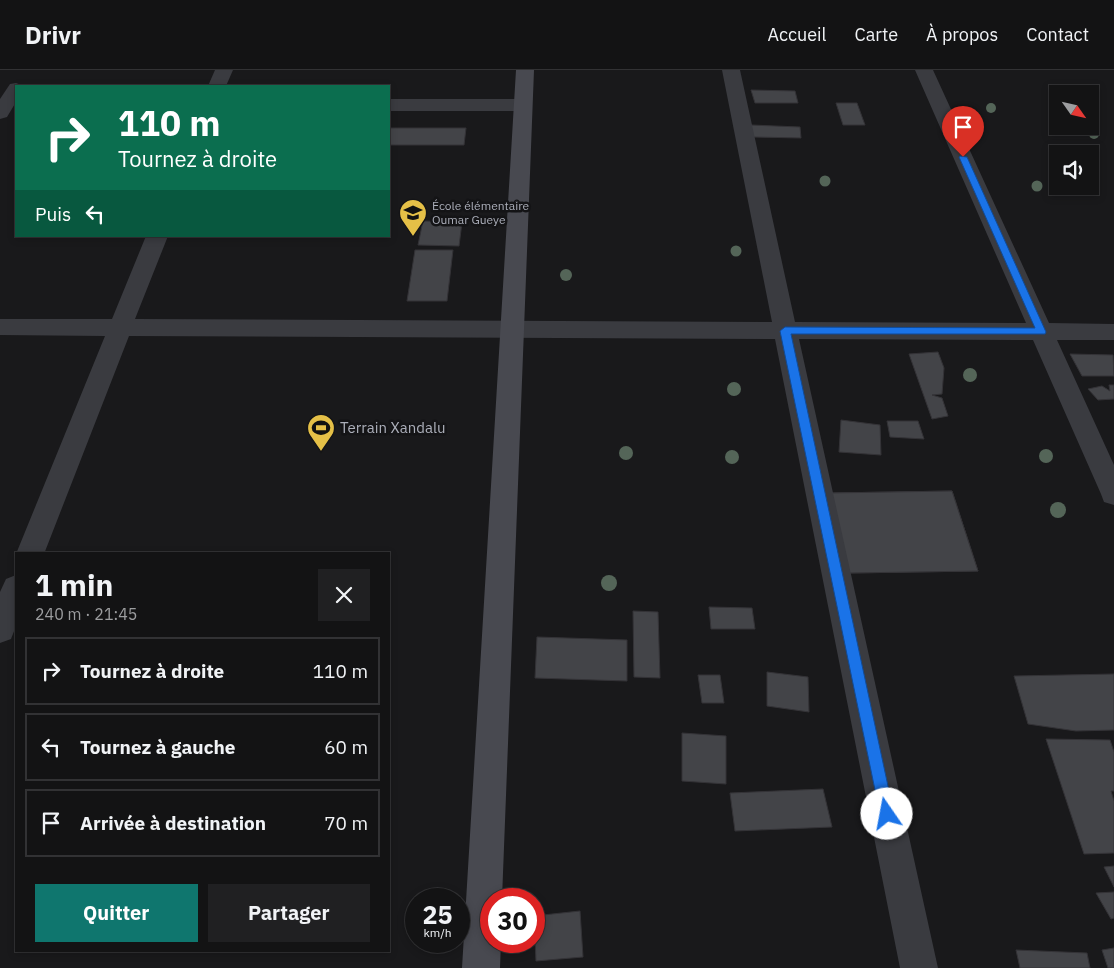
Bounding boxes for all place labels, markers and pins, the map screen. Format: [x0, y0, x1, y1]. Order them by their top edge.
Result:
pin [942, 106, 984, 157]
school or university icon: École élémentaire Oumar Gueye [398, 198, 428, 237]
place label: École élémentaire Oumar Gueye [432, 198, 530, 227]
sports icon: Terrain Xandalu [306, 413, 336, 452]
place label: Terrain Xandalu [340, 418, 446, 437]

